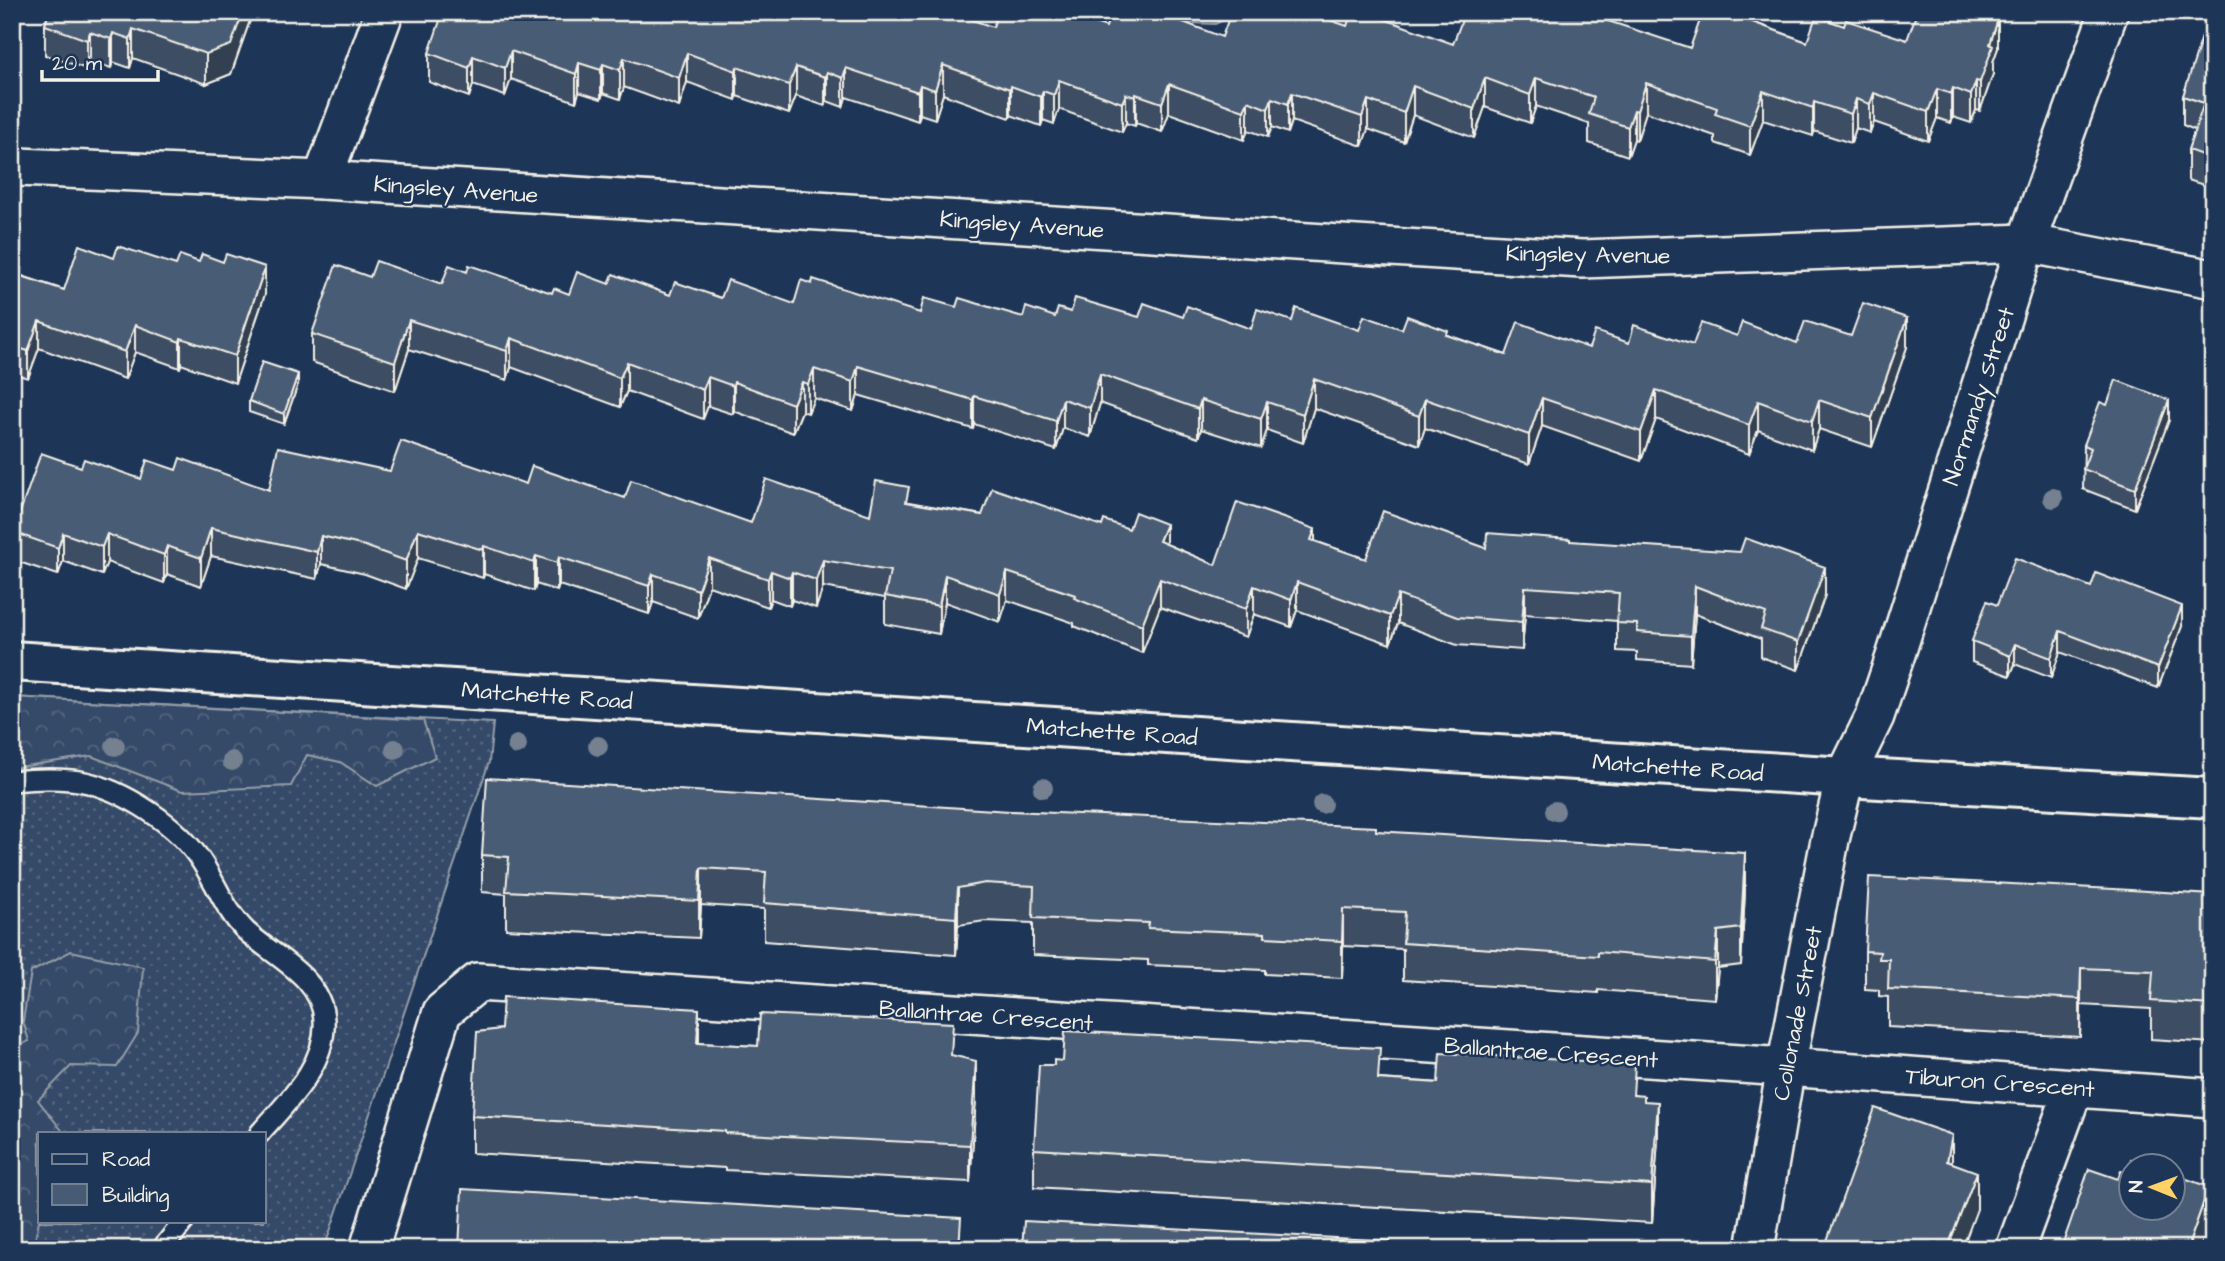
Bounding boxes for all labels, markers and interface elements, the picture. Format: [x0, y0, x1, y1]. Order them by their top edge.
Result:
scale bar [42, 38, 158, 82]
text: 20 m [52, 49, 103, 78]
street label: Kingsley Avenue [372, 168, 539, 213]
street label: Kingsley Avenue [938, 203, 1105, 248]
street label: Kingsley Avenue [1505, 238, 1671, 273]
street label: Normandy Street [1935, 302, 2024, 490]
street label: Matchette Road [460, 674, 634, 718]
street label: Matchette Road [1025, 710, 1199, 754]
street label: Matchette Road [1591, 746, 1765, 790]
street label: Collonade Street [1765, 923, 1831, 1103]
street label: Ballantrae Crescent [878, 993, 1095, 1039]
street label: Ballantrae Crescent [1443, 1030, 1660, 1076]
street label: Tiburon Crescent [1904, 1060, 2096, 1106]
legend [38, 1132, 266, 1222]
text: Road [102, 1145, 150, 1174]
north arrow [2116, 1152, 2186, 1222]
text: N [2123, 1180, 2150, 1193]
text: Building [102, 1181, 170, 1212]

